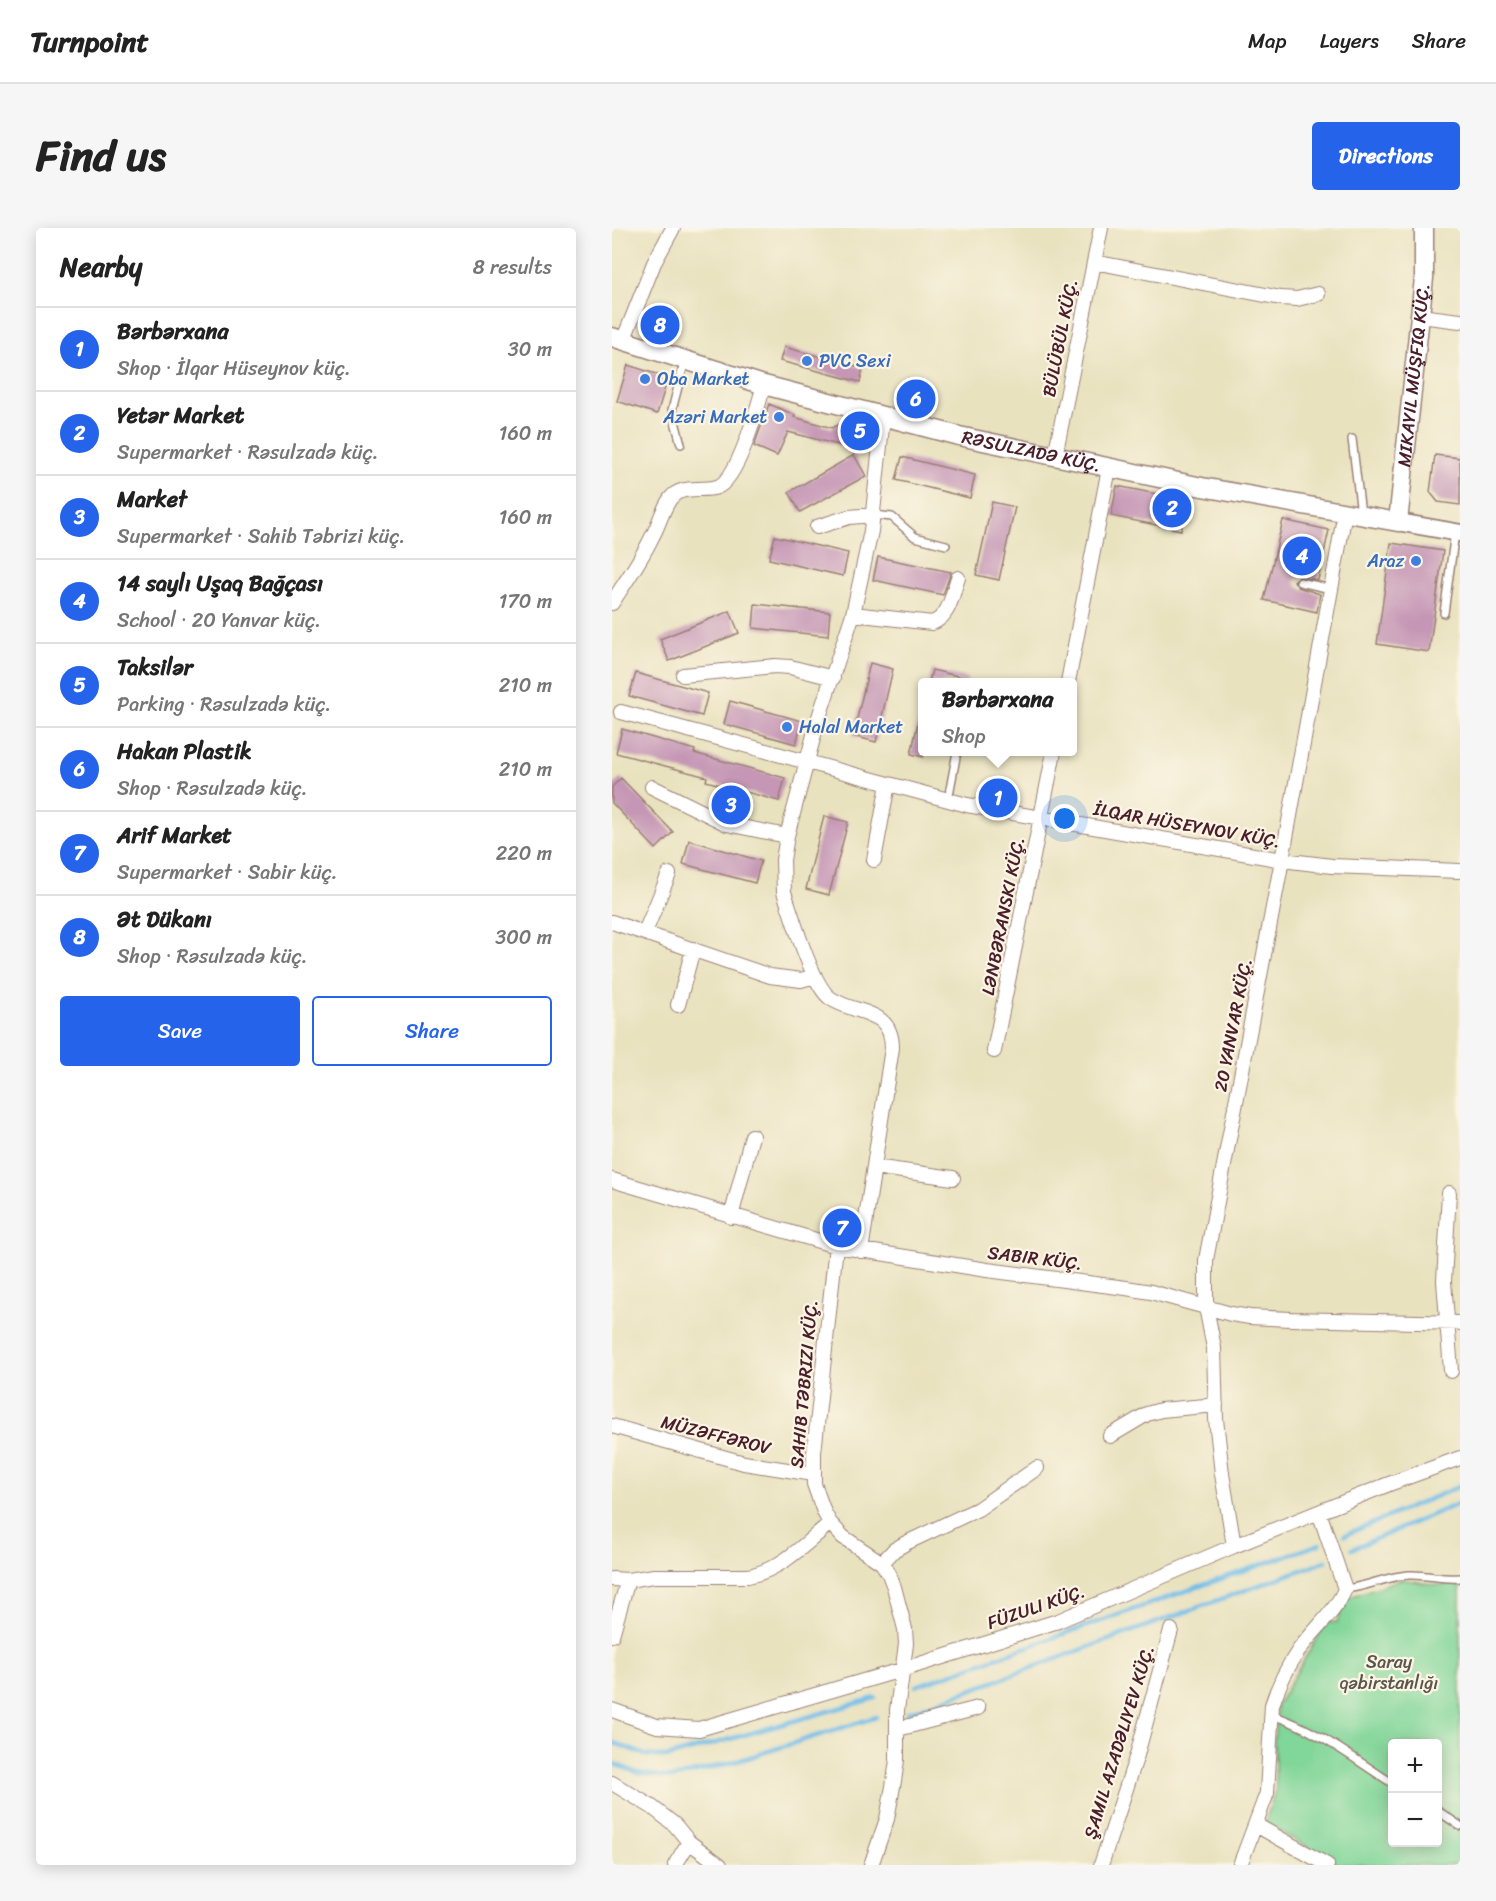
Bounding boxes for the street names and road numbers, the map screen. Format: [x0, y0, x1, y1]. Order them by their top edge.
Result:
street label: BÜLÜBÜL KÜÇ. [1033, 276, 1087, 400]
street label: MIKAYIL MÜŞFIQ KÜÇ. [1388, 282, 1439, 469]
street label: RƏSULZADƏ KÜÇ. [959, 421, 1104, 481]
street label: İLQAR HÜSEYNOV KÜÇ. [1090, 793, 1283, 857]
street label: LƏNBƏRANSKI KÜÇ. [972, 834, 1034, 998]
street label: 20 YANVAR KÜÇ. [1204, 956, 1262, 1094]
street label: SABIR KÜÇ. [986, 1236, 1084, 1280]
street label: SAHIB TƏBRIZI KÜÇ. [781, 1299, 827, 1469]
street label: MÜZƏFFƏROV [657, 1406, 776, 1464]
street label: FÜZULI KÜÇ. [983, 1575, 1089, 1639]
street label: ŞAMIL AZADƏLIYEV KÜÇ. [1074, 1641, 1164, 1843]

